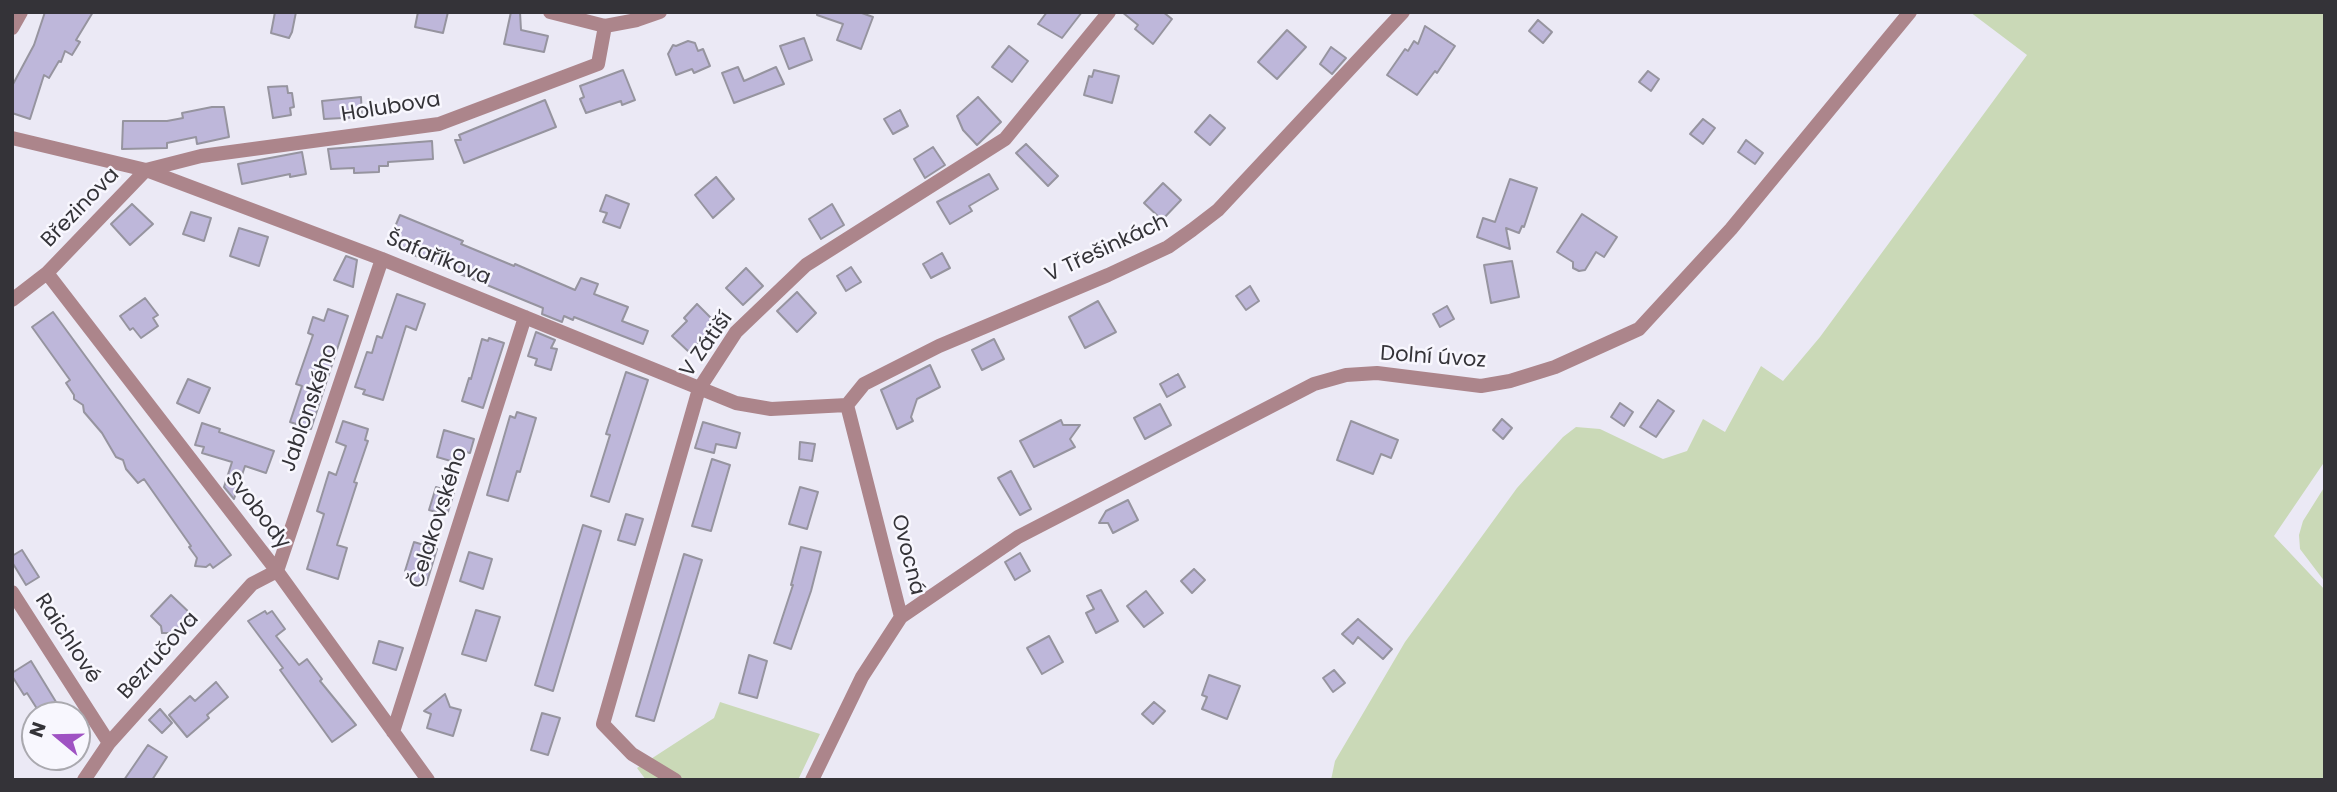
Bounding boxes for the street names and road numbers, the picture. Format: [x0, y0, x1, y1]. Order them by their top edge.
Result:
street label: Holubova [340, 88, 442, 128]
street label: Březinova [37, 163, 125, 253]
street label: V Třešinkách [1042, 210, 1172, 288]
street label: Šafaříkova [382, 227, 494, 291]
street label: V Zátiší [675, 307, 739, 383]
street label: Jablonského [276, 341, 344, 475]
street label: Dolní úvoz [1379, 342, 1487, 374]
street label: Čelakovského [404, 445, 474, 591]
street label: Svobody [219, 467, 295, 555]
street label: Ovocná [885, 512, 929, 598]
street label: Raichlové [29, 589, 105, 689]
street label: Bezručova [113, 607, 205, 705]

